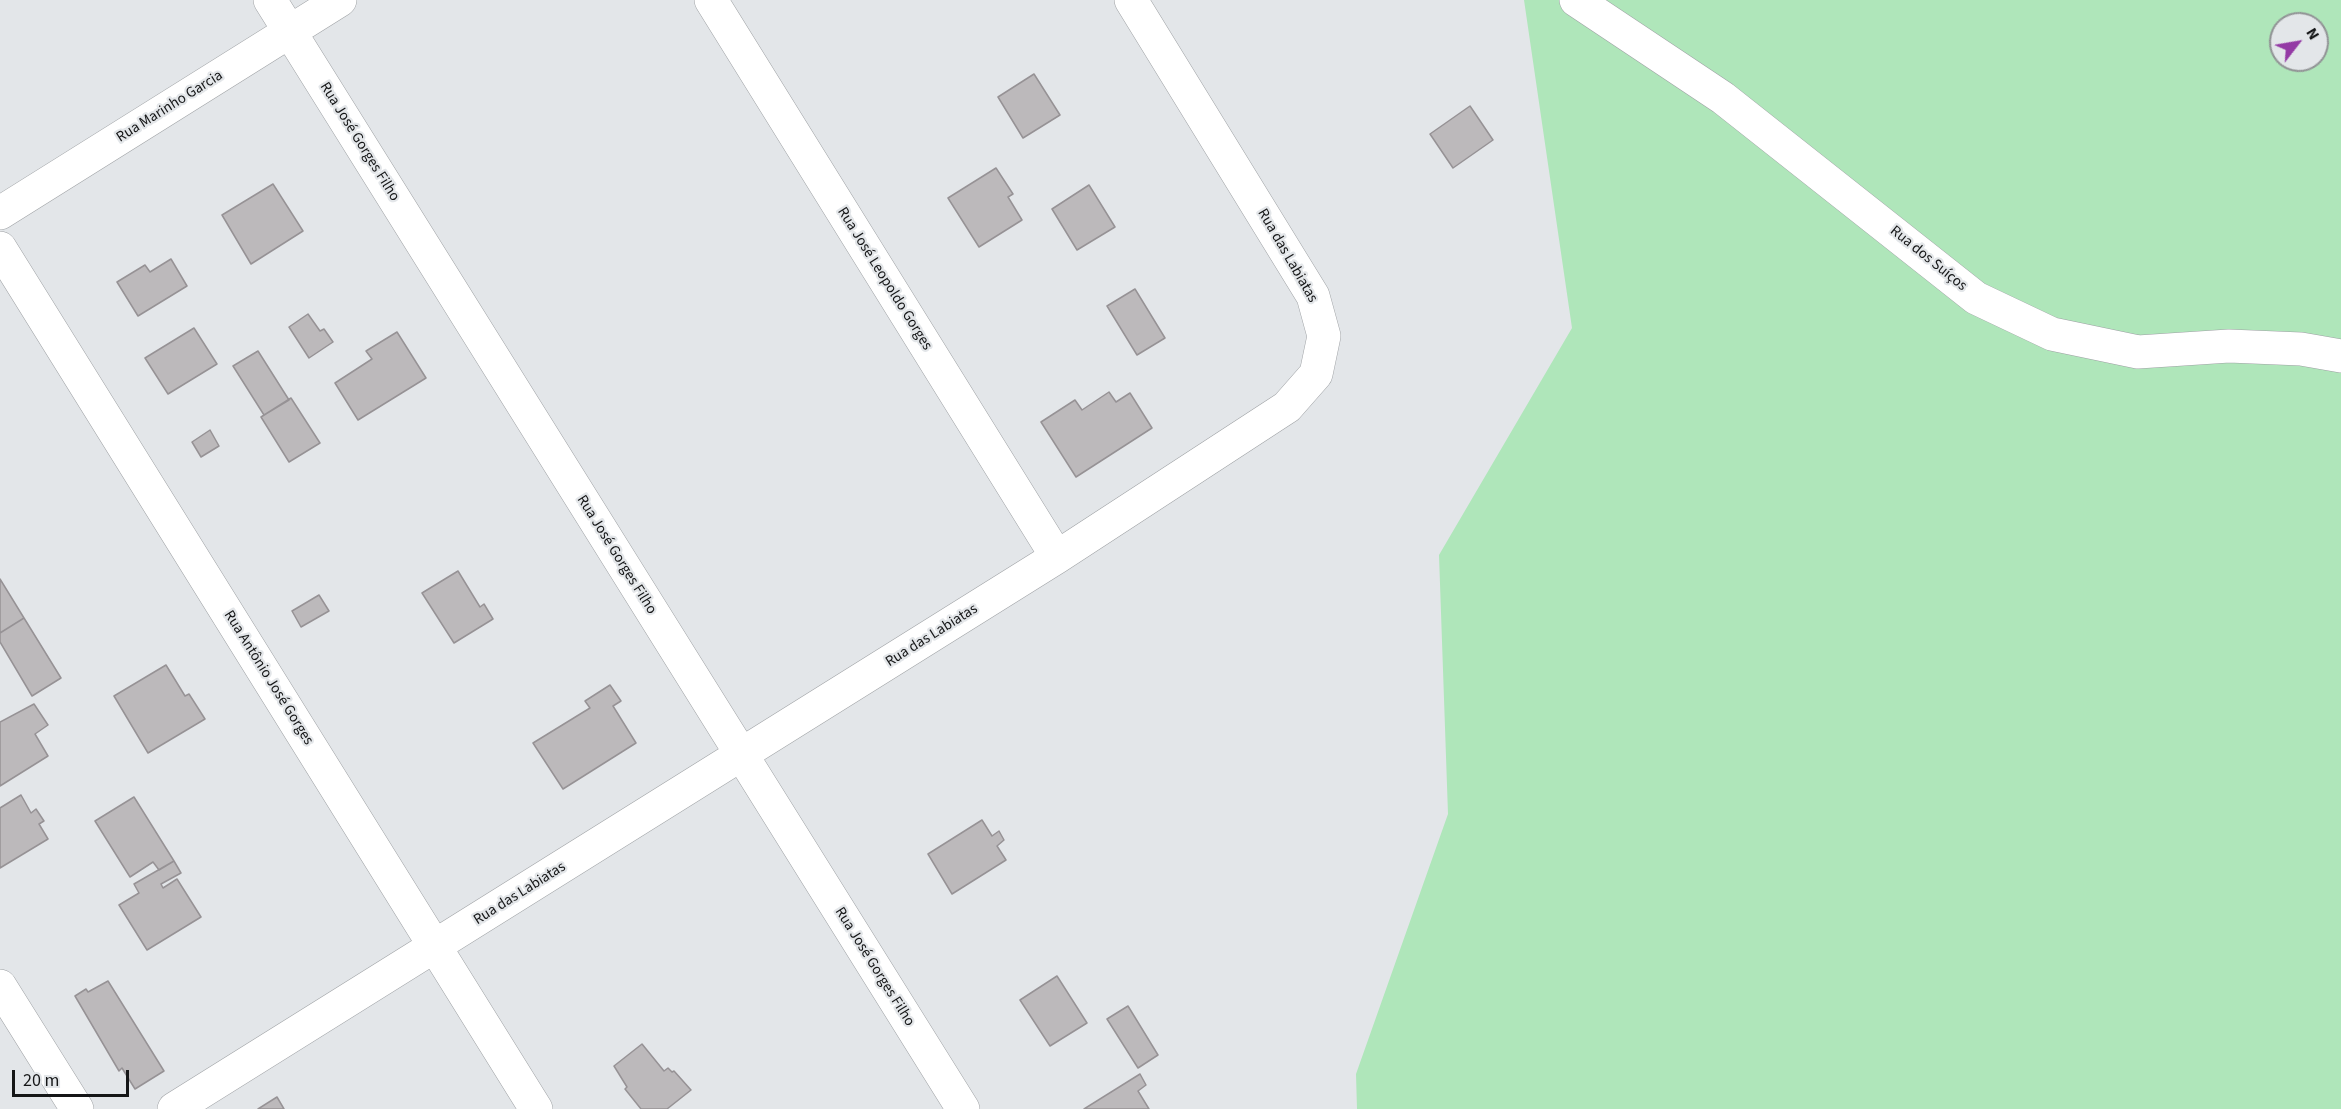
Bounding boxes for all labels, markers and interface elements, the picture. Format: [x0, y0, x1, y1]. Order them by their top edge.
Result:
north arrow [2269, 12, 2329, 72]
text: N [2301, 24, 2325, 44]
street label: Rua Marinho Garcia [113, 67, 227, 147]
street label: Rua José Gorges Filho [315, 79, 403, 205]
street label: Rua José Leopoldo Gorges [833, 204, 935, 354]
street label: Rua das Labiatas [1253, 206, 1321, 306]
street label: Rua dos Suíços [1886, 223, 1970, 295]
street label: Rua José Gorges Filho [572, 492, 660, 618]
street label: Rua das Labiatas [883, 600, 981, 672]
street label: Rua Antônio José Gorges [219, 607, 317, 749]
street label: Rua das Labiatas [471, 858, 569, 930]
street label: Rua José Gorges Filho [830, 904, 918, 1030]
scale bar [15, 1058, 132, 1096]
text: 20 m [23, 1068, 59, 1093]

